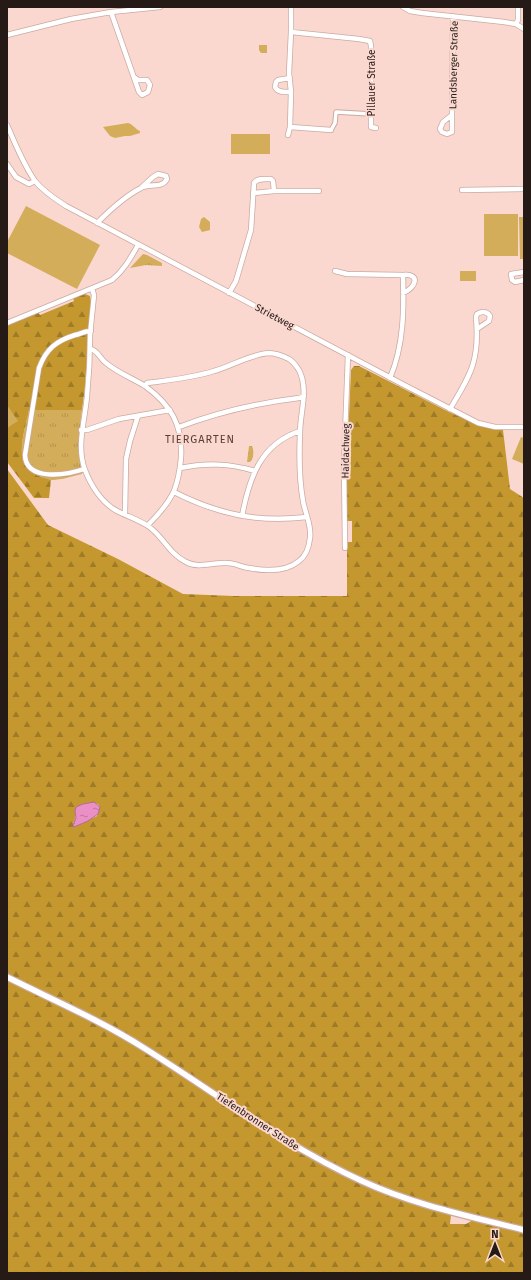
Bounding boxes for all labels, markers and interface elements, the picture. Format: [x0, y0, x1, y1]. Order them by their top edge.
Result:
street label: Landsberger Straße [447, 21, 461, 109]
street label: Pillauer Straße [366, 49, 378, 117]
street label: Strietweg [253, 302, 297, 333]
street label: Haidachweg [340, 423, 352, 479]
district label: TIERGARTEN [165, 433, 235, 446]
street label: Tiefenbronner Straße [214, 1091, 301, 1153]
north arrow [475, 1224, 515, 1264]
text: N [491, 1228, 499, 1241]

